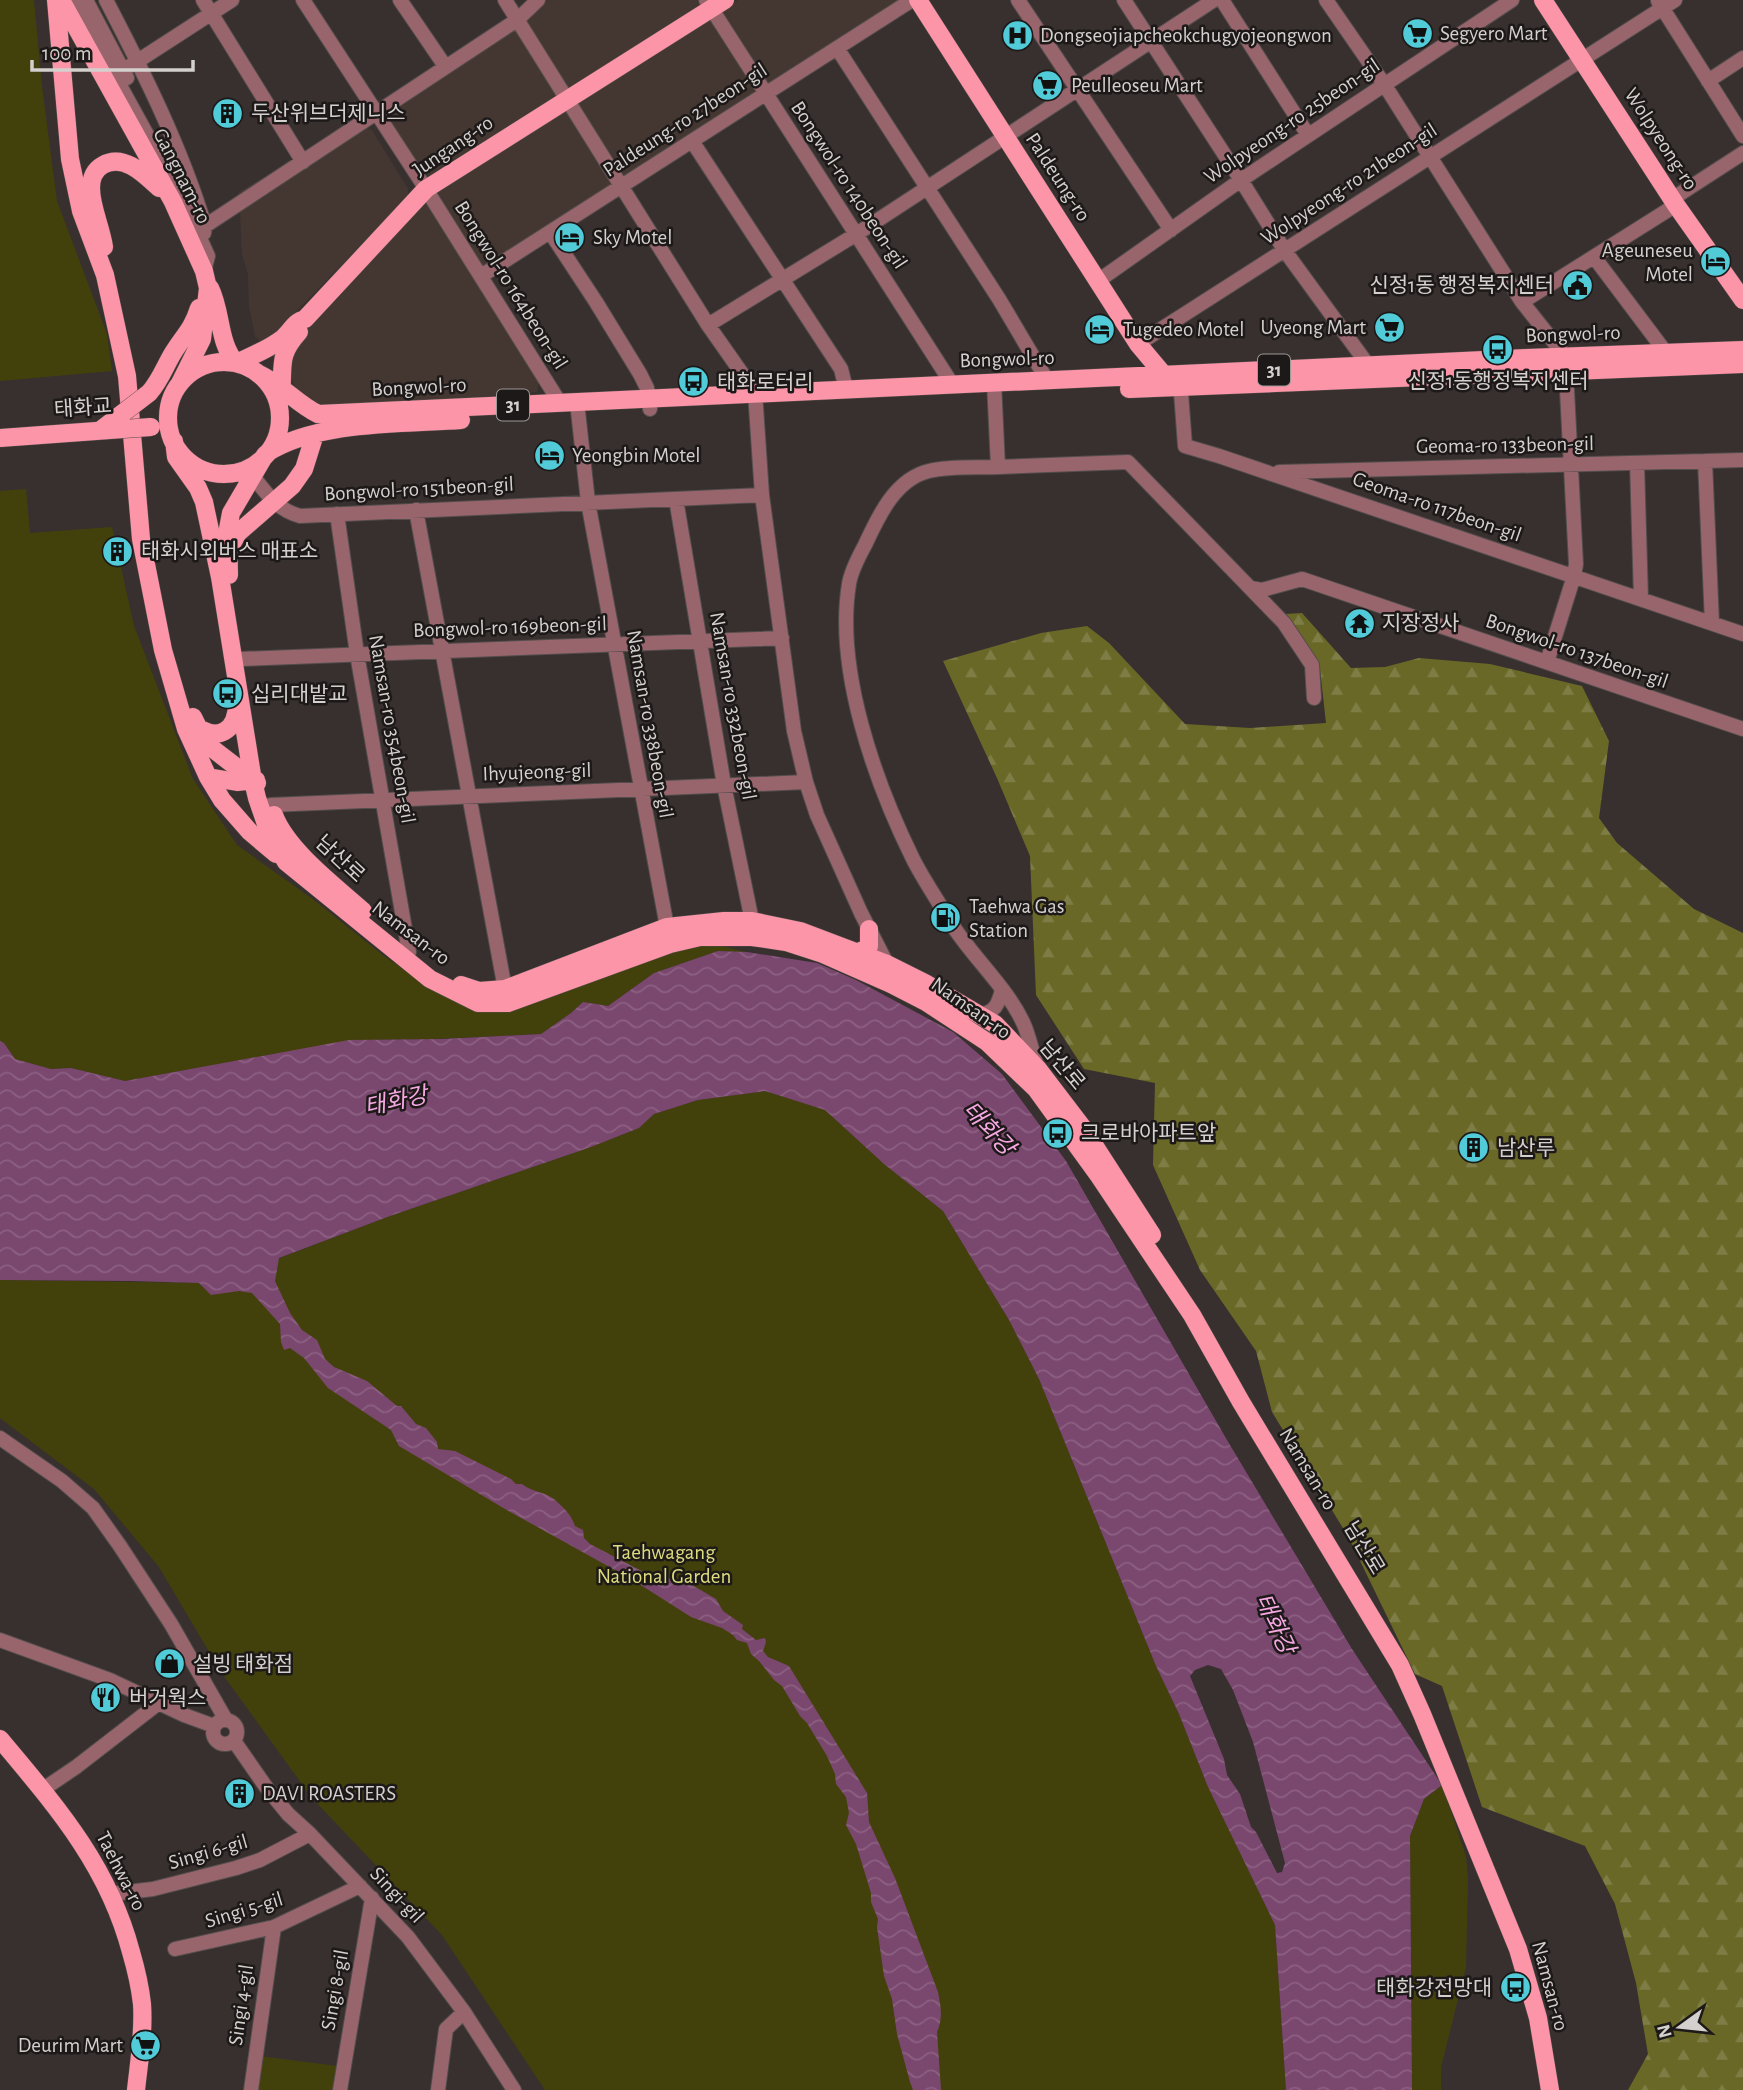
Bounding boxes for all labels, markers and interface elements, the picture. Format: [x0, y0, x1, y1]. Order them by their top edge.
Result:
supermarket icon: Segyero Mart [1400, 16, 1434, 50]
hospital icon: Dongseojiapcheokchugyojeongwon [1000, 18, 1034, 52]
place label: Segyero Mart [1440, 23, 1548, 44]
place label: Dongseojiapcheokchugyojeongwon [1040, 25, 1332, 46]
scale bar [32, 28, 192, 72]
text: 100 m [42, 43, 92, 64]
street label: Wolpyeong-ro 25beon-gil [1200, 54, 1384, 188]
street label: Paldeung-ro 27beon-gil [599, 59, 771, 181]
supermarket icon: Peulleoseu Mart [1031, 68, 1065, 102]
place label: Peulleoseu Mart [1071, 75, 1203, 96]
street label: Wolpyeong-ro [1620, 84, 1702, 194]
building icon: 두산위브더제니스 [211, 96, 245, 130]
street label: Bongwol-ro 140beon-gil [787, 97, 911, 273]
place label: 두산위브더제니스 [251, 102, 406, 124]
street label: Jungang-ro [409, 112, 497, 180]
street label: Wolpyeong-ro 21beon-gil [1257, 119, 1441, 249]
street label: Gangnam-ro [149, 125, 215, 227]
street label: Paldeung-ro [1022, 129, 1094, 225]
street label: Bongwol-ro 164beon-gil [451, 197, 571, 373]
hotel icon: Sky Motel [553, 220, 587, 254]
place label: Sky Motel [593, 227, 672, 248]
place label: Ageuneseu Motel [1602, 240, 1693, 285]
hotel icon: Ageuneseu Motel [1699, 245, 1733, 279]
public building icon: 신정1동 행정복지센터 [1560, 268, 1594, 302]
place label: 신정1동 행정복지센터 [1369, 274, 1554, 296]
supermarket icon: Uyeong Mart [1372, 310, 1406, 344]
hotel icon: Tugedeo Motel [1083, 312, 1117, 346]
place label: Uyeong Mart [1261, 317, 1366, 338]
place label: Tugedeo Motel [1123, 319, 1244, 340]
street label: Bongwol-ro [1525, 322, 1621, 346]
bus stop icon: 신정1동행정복지센터 [1481, 332, 1515, 366]
street label: Bongwol-ro [959, 347, 1055, 371]
road number: 31 [1258, 354, 1290, 386]
bus stop icon: 태화로터리 [677, 365, 711, 399]
place label: 신정1동행정복지센터 [1407, 370, 1589, 392]
place label: 태화로터리 [717, 371, 814, 393]
street label: Bongwol-ro [371, 374, 467, 400]
road number: 31 [497, 390, 529, 420]
street label: 태화교 [53, 395, 113, 420]
street label: Geoma-ro 133beon-gil [1416, 433, 1594, 457]
hotel icon: Yeongbin Motel [532, 438, 566, 472]
place label: Yeongbin Motel [572, 445, 701, 466]
street label: Geoma-ro 117beon-gil [1350, 468, 1524, 546]
street label: Bongwol-ro 151beon-gil [324, 474, 514, 504]
building icon: 태화시외버스 매표소 [101, 534, 135, 568]
place label: 태화시외버스 매표소 [141, 540, 318, 562]
temple icon: 지장정사 [1342, 606, 1376, 640]
street label: Namsan-ro 332beon-gil [706, 610, 760, 802]
street label: Bongwol-ro 137beon-gil [1483, 610, 1671, 692]
place label: 지장정사 [1382, 612, 1459, 634]
street label: Bongwol-ro 169beon-gil [413, 613, 607, 641]
street label: Namsan-ro 338beon-gil [623, 628, 677, 820]
street label: Namsan-ro 354beon-gil [365, 633, 419, 825]
bus stop icon: 십리대밭교 [211, 677, 245, 711]
place label: 십리대밭교 [251, 683, 348, 705]
street label: Ihyujeong-gil [482, 760, 592, 784]
street label: 남산로 [312, 831, 369, 886]
place label: Taehwa Gas Station [969, 896, 1065, 941]
street label: Namsan-ro [368, 897, 454, 969]
fuel station icon: Taehwa Gas Station [929, 901, 963, 935]
street label: Namsan-ro [927, 973, 1015, 1043]
street label: 남산로 [1035, 1035, 1089, 1094]
water label: 태화강 [362, 1082, 432, 1120]
water label: 태화강 [958, 1097, 1021, 1162]
bus stop icon: 크로바아파트앞 [1041, 1116, 1075, 1150]
place label: 크로바아파트앞 [1081, 1122, 1216, 1144]
building icon: 남산루 [1457, 1131, 1491, 1165]
place label: 남산루 [1497, 1137, 1555, 1159]
street label: Namsan-ro [1275, 1424, 1341, 1514]
street label: 남산로 [1340, 1517, 1389, 1578]
park label: Taehwagang National Garden [597, 1542, 731, 1587]
water label: 태화강 [1250, 1590, 1301, 1660]
shop icon: 설빙 태화점 [153, 1647, 187, 1681]
place label: 설빙 태화점 [193, 1653, 293, 1675]
restaurant icon: 버거웍스 [89, 1681, 123, 1715]
place label: 버거웍스 [129, 1687, 206, 1709]
building icon: DAVI ROASTERS [222, 1776, 256, 1810]
place label: DAVI ROASTERS [262, 1783, 396, 1804]
street label: Taehwa-ro [92, 1828, 150, 1914]
street label: Singi 6-gil [166, 1831, 250, 1873]
street label: Singi-gil [366, 1863, 428, 1927]
street label: Singi 5-gil [203, 1888, 285, 1932]
street label: Namsan-ro [1528, 1939, 1572, 2033]
street label: Singi 8-gil [318, 1948, 352, 2032]
street label: Singi 4-gil [225, 1963, 257, 2047]
bus stop icon: 태화강전망대 [1498, 1971, 1532, 2005]
place label: 태화강전망대 [1376, 1977, 1492, 1999]
north arrow [1645, 1992, 1715, 2062]
text: N [1654, 2022, 1676, 2040]
supermarket icon: Deurim Mart [129, 2028, 163, 2062]
place label: Deurim Mart [18, 2035, 123, 2056]

